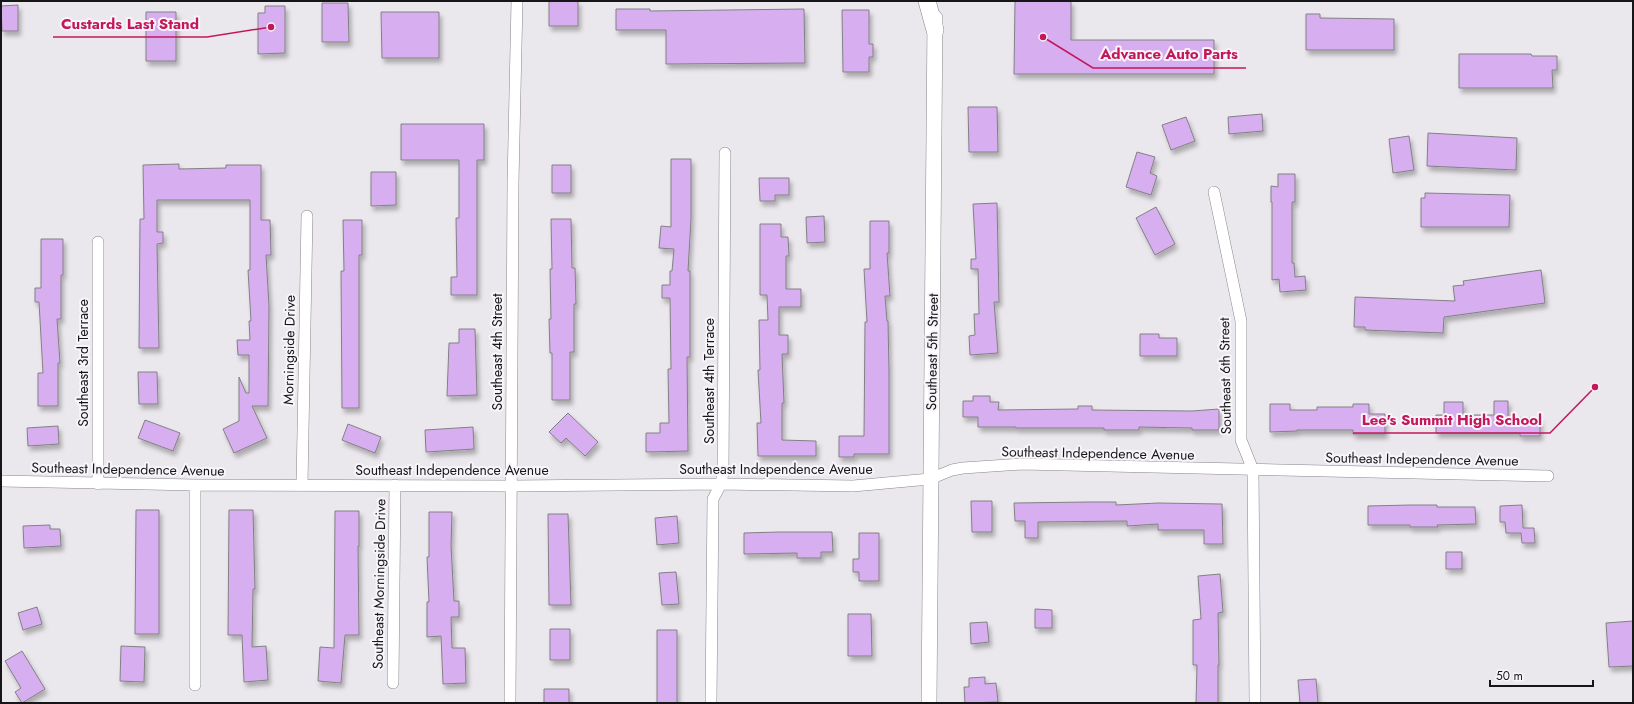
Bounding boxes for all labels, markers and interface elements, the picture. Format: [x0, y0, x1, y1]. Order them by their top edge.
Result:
callout: Custards Last Stand [53, 10, 207, 37]
text: Custards Last Stand [61, 13, 199, 35]
callout: Advance Auto Parts [1093, 41, 1246, 68]
text: Advance Auto Parts [1099, 43, 1238, 65]
street label: Southeast 4th Street [487, 293, 507, 411]
street label: Southeast 5th Street [921, 293, 943, 411]
street label: Morningside Drive [278, 295, 300, 405]
street label: Southeast 3rd Terrace [73, 299, 93, 427]
street label: Southeast 6th Street [1214, 317, 1236, 435]
street label: Southeast 4th Terrace [699, 318, 719, 444]
callout: Lee's Summit High School [1353, 406, 1550, 433]
text: Lee's Summit High School [1362, 409, 1542, 431]
street label: Southeast Independence Avenue [1001, 441, 1195, 465]
street label: Southeast Independence Avenue [1325, 447, 1519, 471]
street label: Southeast Independence Avenue [31, 457, 225, 481]
street label: Southeast Independence Avenue [679, 459, 873, 479]
street label: Southeast Independence Avenue [355, 460, 549, 480]
street label: Southeast Morningside Drive [368, 499, 390, 669]
scale bar [1490, 662, 1593, 688]
text: 50 m [1496, 667, 1523, 685]

